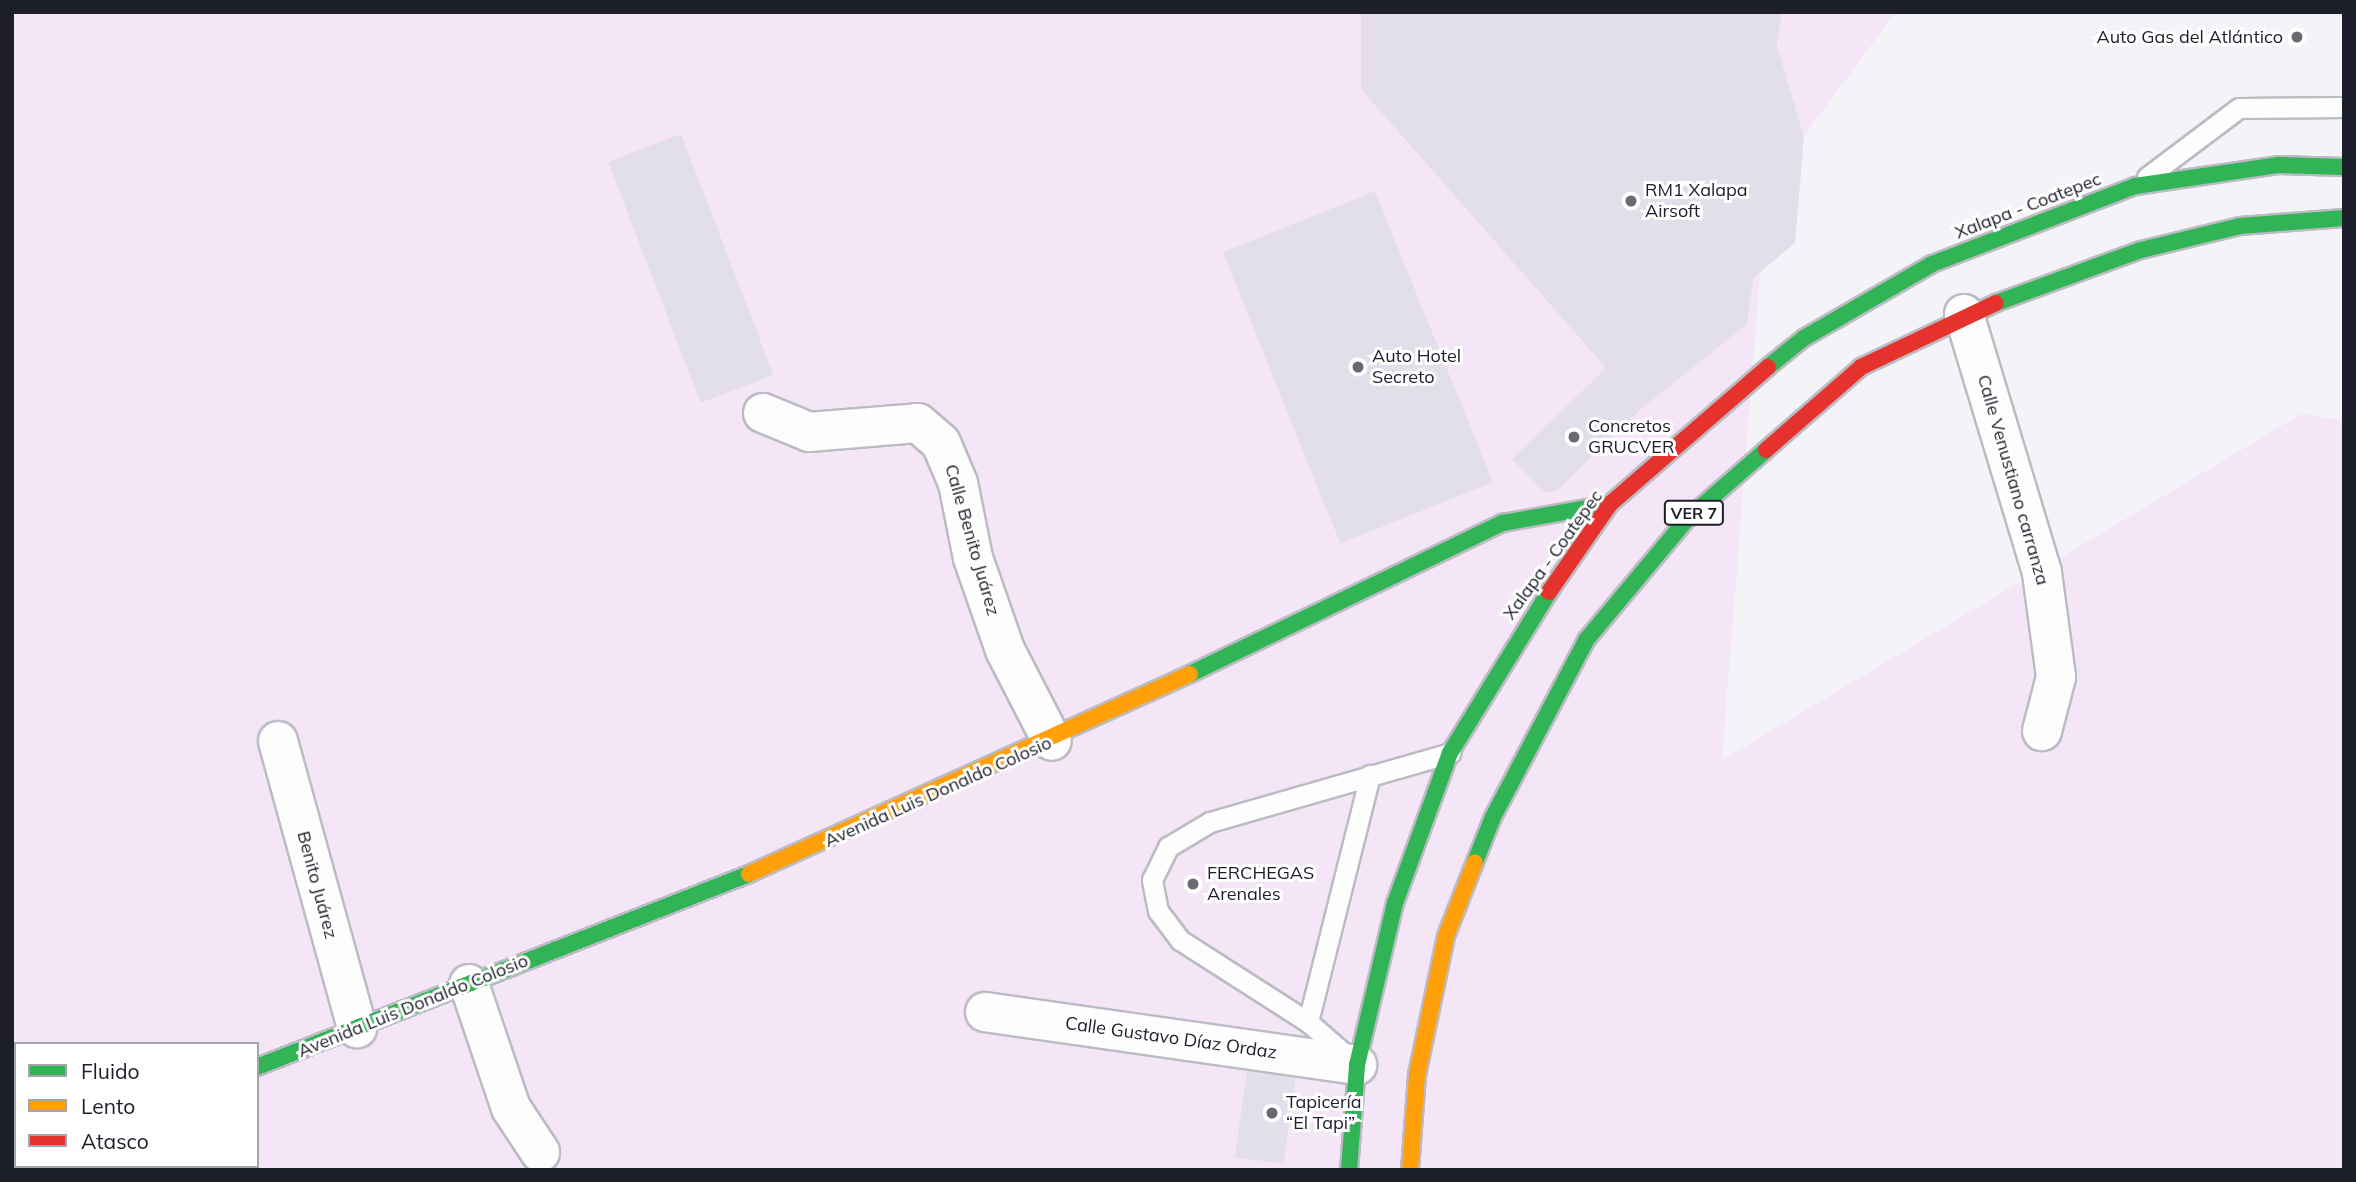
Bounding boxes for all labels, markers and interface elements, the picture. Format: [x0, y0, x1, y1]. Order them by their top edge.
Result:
place label: Auto Gas del Atlántico [2097, 26, 2283, 48]
marker: Auto Gas del Atlántico [2289, 29, 2305, 45]
street label: Xalapa - Coatepec [1952, 168, 2104, 244]
place label: RM1 Xalapa Airsoft [1645, 180, 1748, 222]
marker: RM1 Xalapa Airsoft [1623, 193, 1639, 209]
place label: Auto Hotel Secreto [1372, 346, 1461, 388]
marker: Auto Hotel Secreto [1350, 359, 1366, 375]
street label: Calle Venustiano carranza [1973, 372, 2053, 588]
place label: Concretos GRUCVER [1588, 416, 1674, 458]
marker: Concretos GRUCVER [1566, 429, 1582, 445]
street label: Calle Benito Juárez [940, 462, 1004, 618]
street label: Xalapa - Coatepec [1499, 486, 1607, 624]
road number: VER 7 [1662, 500, 1726, 526]
street label: Avenida Luis Donaldo Colosio [821, 732, 1055, 852]
street label: Benito Juárez [292, 829, 342, 941]
place label: FERCHEGAS Arenales [1207, 863, 1314, 906]
marker: FERCHEGAS Arenales [1185, 876, 1201, 892]
street label: Avenida Luis Donaldo Colosio [295, 950, 531, 1062]
street label: Calle Gustavo Díaz Ordaz [1064, 1012, 1278, 1064]
legend [14, 1042, 259, 1168]
text: Fluido [81, 1058, 140, 1084]
place label: Tapicería “El Tapi” [1286, 1092, 1362, 1134]
text: Lento [81, 1093, 135, 1119]
marker: Tapicería “El Tapi” [1264, 1105, 1280, 1121]
text: Atasco [81, 1128, 149, 1154]

